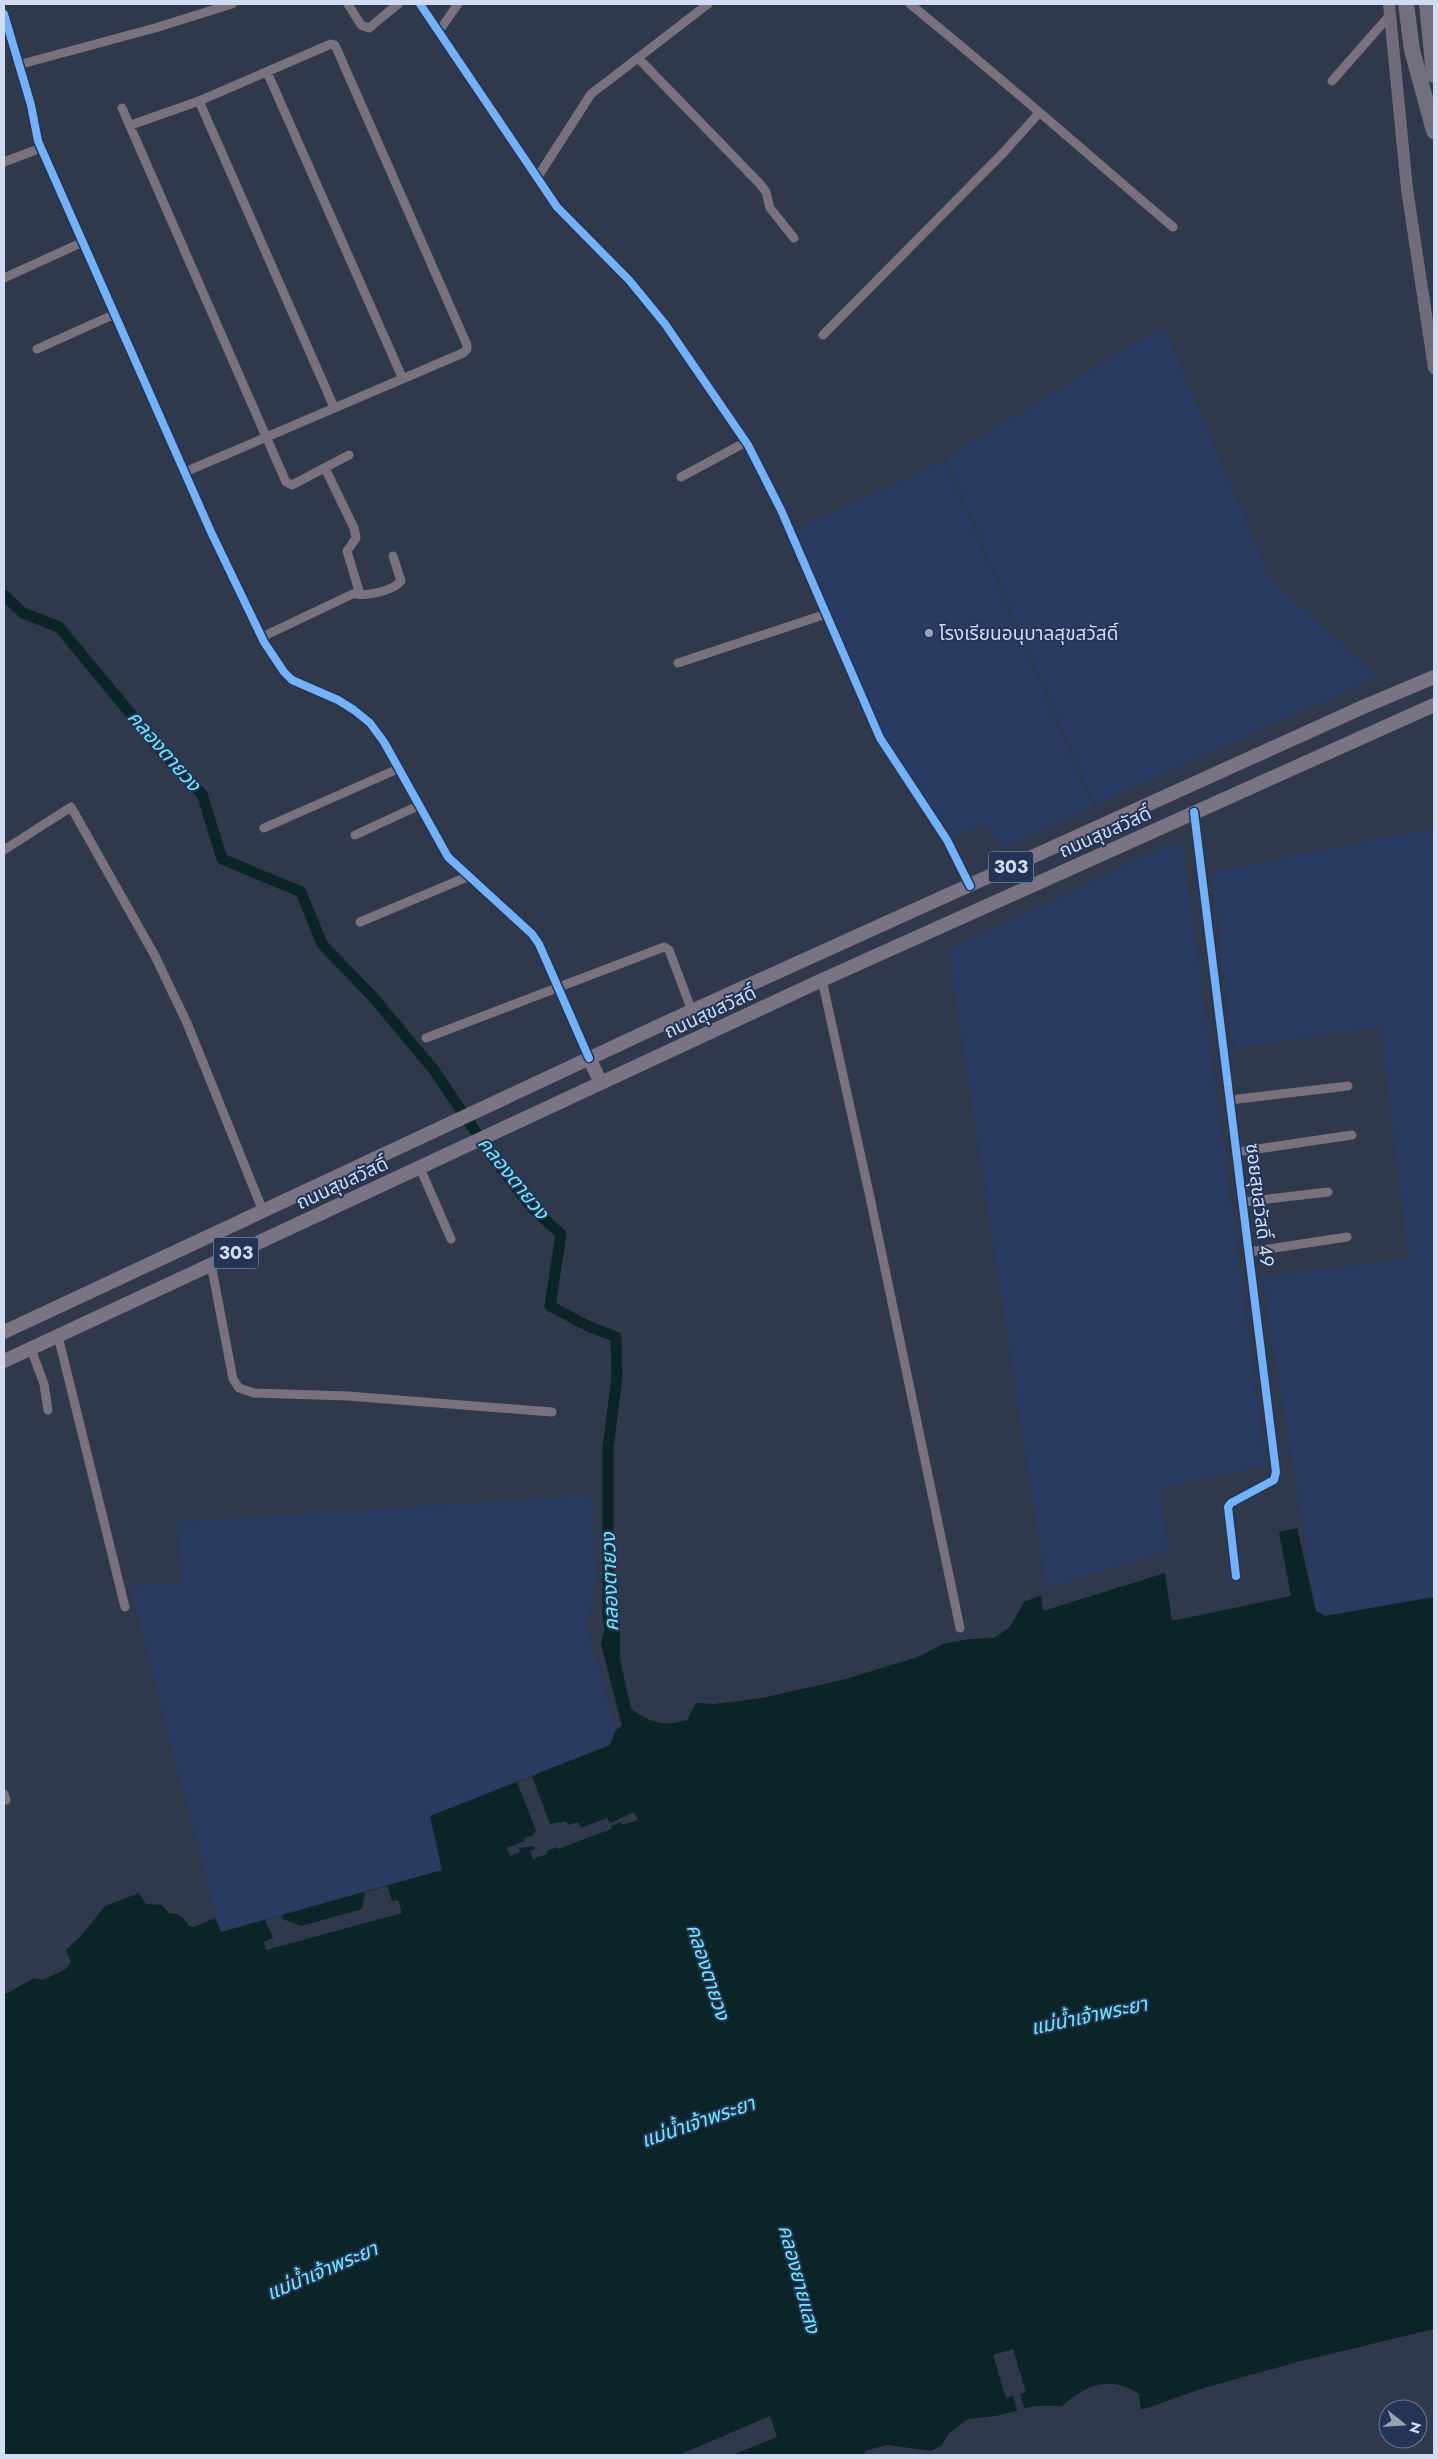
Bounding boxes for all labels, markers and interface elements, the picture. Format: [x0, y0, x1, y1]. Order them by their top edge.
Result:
place label: โรงเรียนอนุบาลสุขสวัสดิ์ [939, 620, 1118, 647]
marker: โรงเรียนอนุบาลสุขสวัสดิ์ [923, 627, 935, 639]
water label: คลองตายวง [121, 704, 208, 799]
street label: ถนนสุขสวัสดิ์ [1054, 800, 1156, 864]
road number: 303 [988, 852, 1034, 882]
street label: ถนนสุขสวัสดิ์ [660, 979, 760, 1045]
water label: คลองตายวง [471, 1130, 556, 1227]
street label: ซอยสุขสวัสดิ์ 49 [1239, 1142, 1281, 1268]
street label: ถนนสุขสวัสดิ์ [292, 1150, 392, 1216]
road number: 303 [214, 1238, 258, 1268]
water label: คลองตายวง [594, 1531, 626, 1632]
water label: คลองตายวง [679, 1920, 738, 2025]
water label: แม่น้ำเจ้าพระยา [1028, 1989, 1151, 2043]
water label: แม่น้ำเจ้าพระยา [637, 2089, 760, 2155]
water label: คลองยายแสง [771, 2222, 828, 2338]
water label: แม่น้ำเจ้าพระยา [262, 2234, 383, 2308]
north arrow [1378, 2399, 1428, 2449]
text: N [1404, 2420, 1427, 2436]

